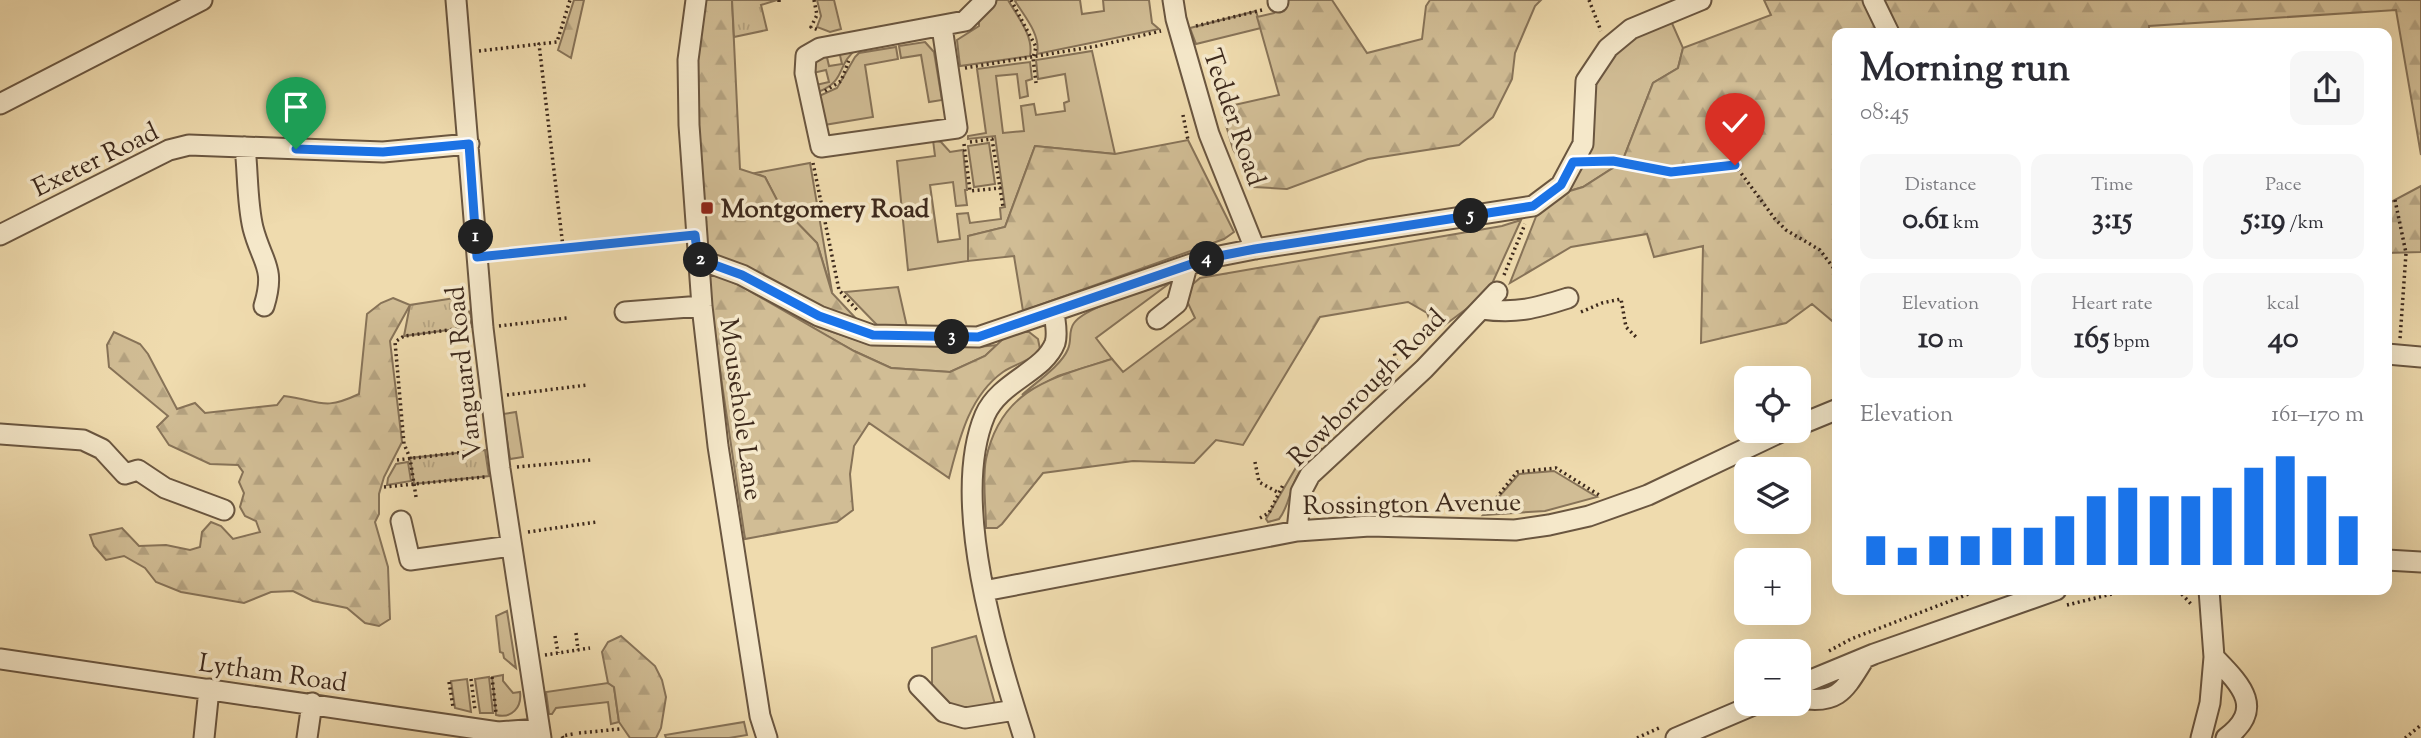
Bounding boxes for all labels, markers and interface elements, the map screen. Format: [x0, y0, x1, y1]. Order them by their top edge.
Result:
street label: Tedder Road [1192, 44, 1273, 192]
text: Morning run [1860, 44, 2070, 98]
button: share [2290, 51, 2364, 125]
pin [266, 77, 326, 149]
icon: arrive [277, 88, 315, 126]
pin [1705, 93, 1765, 165]
text: 08:45 [1860, 97, 1909, 130]
icon: check [1716, 104, 1754, 142]
street label: Exeter Road [27, 115, 166, 208]
text: Distance [1905, 172, 1976, 199]
text: Time [2091, 172, 2133, 199]
text: Pace [2265, 172, 2302, 199]
place label: Montgomery Road [721, 192, 930, 229]
pin: 5 [1454, 198, 1488, 234]
text: 0.61 [1902, 199, 1949, 242]
text: 3:15 [2092, 199, 2132, 242]
text: 5:19 [2243, 199, 2285, 242]
marker: Montgomery Road [699, 200, 715, 216]
text: 5 [1467, 202, 1474, 229]
text: km [1949, 210, 1979, 237]
text: /km [2285, 210, 2324, 237]
pin: 1 [458, 219, 494, 254]
text: 1 [472, 223, 479, 250]
pin: 4 [1190, 242, 1224, 276]
pin: 2 [684, 243, 718, 278]
text: 4 [1202, 245, 1211, 272]
text: 2 [696, 246, 705, 273]
street label: Vanguard Road [438, 284, 493, 461]
text: Elevation [1902, 291, 1979, 318]
text: Heart rate [2071, 291, 2153, 318]
text: kcal [2267, 291, 2300, 318]
street label: Rowborough Road [1280, 301, 1455, 476]
street label: Mousehole Lane [708, 316, 771, 503]
text: 10 [1918, 318, 1944, 361]
text: 165 [2074, 318, 2109, 361]
text: 40 [2268, 318, 2299, 361]
pin: 3 [934, 320, 970, 354]
text: 3 [948, 323, 955, 350]
text: m [1944, 329, 1963, 356]
text: bpm [2109, 329, 2150, 356]
map controls [1734, 366, 1811, 716]
button: locate [1734, 366, 1811, 443]
text: Elevation [1860, 399, 1953, 432]
text: 161–170 m [2271, 399, 2364, 432]
button: layers [1734, 457, 1811, 534]
street label: Rossington Avenue [1302, 485, 1522, 526]
button: + [1734, 548, 1811, 625]
button: − [1734, 639, 1811, 716]
street label: Lytham Road [196, 646, 350, 703]

